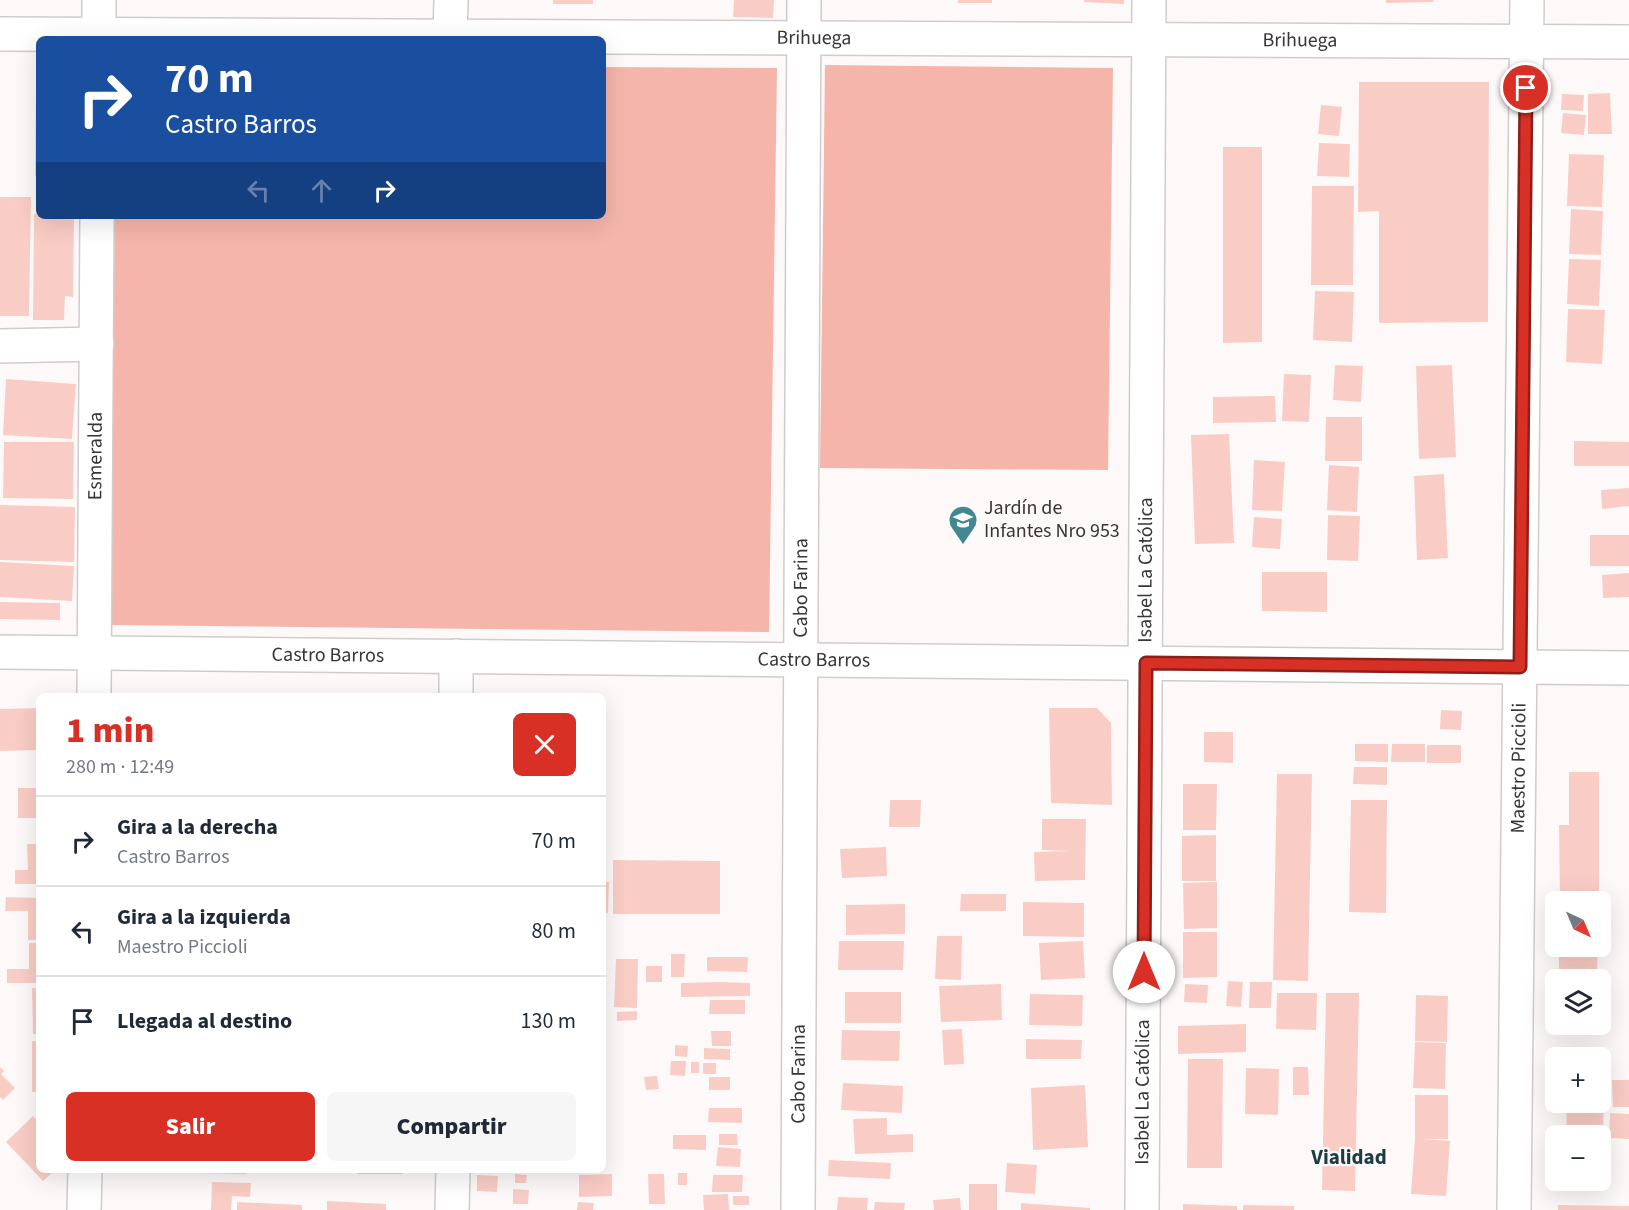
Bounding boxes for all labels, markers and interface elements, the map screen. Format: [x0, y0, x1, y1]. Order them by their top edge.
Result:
street label: Brihuega [776, 24, 852, 52]
street label: Brihuega [1262, 26, 1338, 55]
text: 70 m [165, 49, 254, 109]
icon: right [66, 60, 144, 138]
pin [1500, 62, 1551, 113]
icon: arrive [1509, 71, 1542, 104]
text: Castro Barros [165, 105, 317, 144]
icon: left [242, 174, 275, 207]
icon: ahead [305, 174, 338, 207]
icon: right [368, 174, 401, 207]
street label: Esmeralda [81, 412, 110, 500]
place label: Jardín de Infantes Nro 953 [984, 494, 1120, 545]
street label: Isabel La Católica [1131, 497, 1160, 643]
school or university icon: Jardín de Infantes Nro 953 [947, 504, 979, 546]
street label: Cabo Farina [787, 538, 815, 638]
street label: Castro Barros [272, 641, 384, 670]
street label: Castro Barros [758, 645, 870, 675]
street label: Maestro Piccioli [1504, 702, 1533, 834]
text: 1 min [66, 705, 154, 756]
button: close [513, 713, 576, 776]
text: 280 m · 12:49 [66, 753, 174, 781]
text: Gira a la derecha [117, 811, 278, 843]
icon: right [66, 825, 99, 858]
text: 70 m [531, 825, 576, 857]
text: Castro Barros [117, 843, 230, 871]
north arrow [1545, 891, 1611, 957]
map controls [1545, 891, 1611, 1191]
text: Gira a la izquierda [117, 901, 291, 933]
icon: left [66, 915, 99, 948]
text: 80 m [531, 915, 576, 947]
text: Maestro Piccioli [117, 933, 248, 961]
position arrow [1112, 940, 1176, 1004]
button: layers [1545, 969, 1611, 1035]
icon: arrive [66, 1005, 99, 1038]
text: Llegada al destino [117, 1005, 292, 1037]
text: 130 m [521, 1005, 576, 1037]
street label: Isabel La Católica [1128, 1019, 1157, 1165]
street label: Cabo Farina [784, 1024, 813, 1124]
button: + [1545, 1047, 1611, 1113]
button: Salir [66, 1092, 315, 1161]
button: Compartir [327, 1092, 576, 1161]
button: − [1545, 1125, 1611, 1191]
district label: Vialidad [1310, 1142, 1387, 1172]

